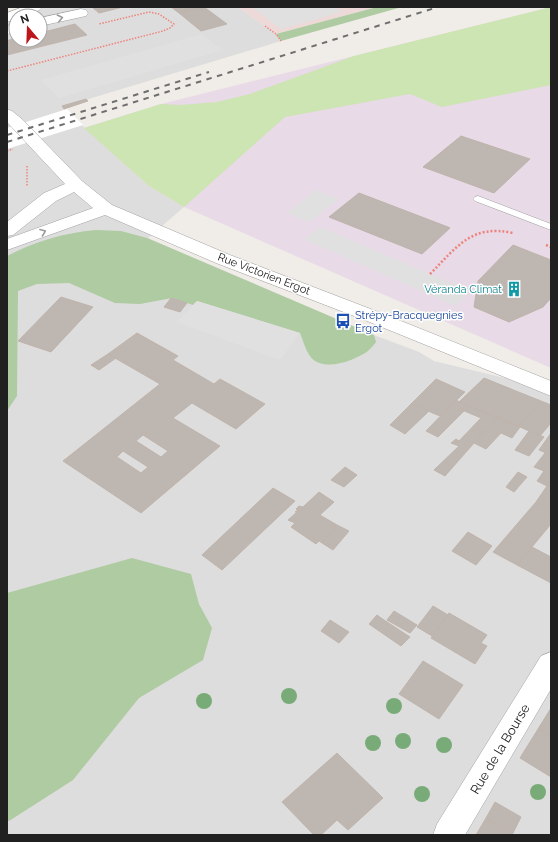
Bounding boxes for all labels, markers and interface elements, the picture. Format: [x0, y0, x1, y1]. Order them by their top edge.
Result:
north arrow [8, 8, 48, 48]
text: N [19, 12, 31, 27]
one-way arrow [57, 14, 64, 22]
one-way arrow [40, 228, 47, 236]
street label: Rue Victorien Ergot [216, 250, 312, 298]
building icon: Véranda Climat [505, 280, 523, 298]
place label: Véranda Climat [424, 283, 502, 296]
place label: Strépy-Bracquegnies Ergot [355, 309, 463, 335]
bus stop icon: Strépy-Bracquegnies Ergot [334, 312, 352, 330]
street label: Rue de la Bourse [467, 701, 533, 797]

